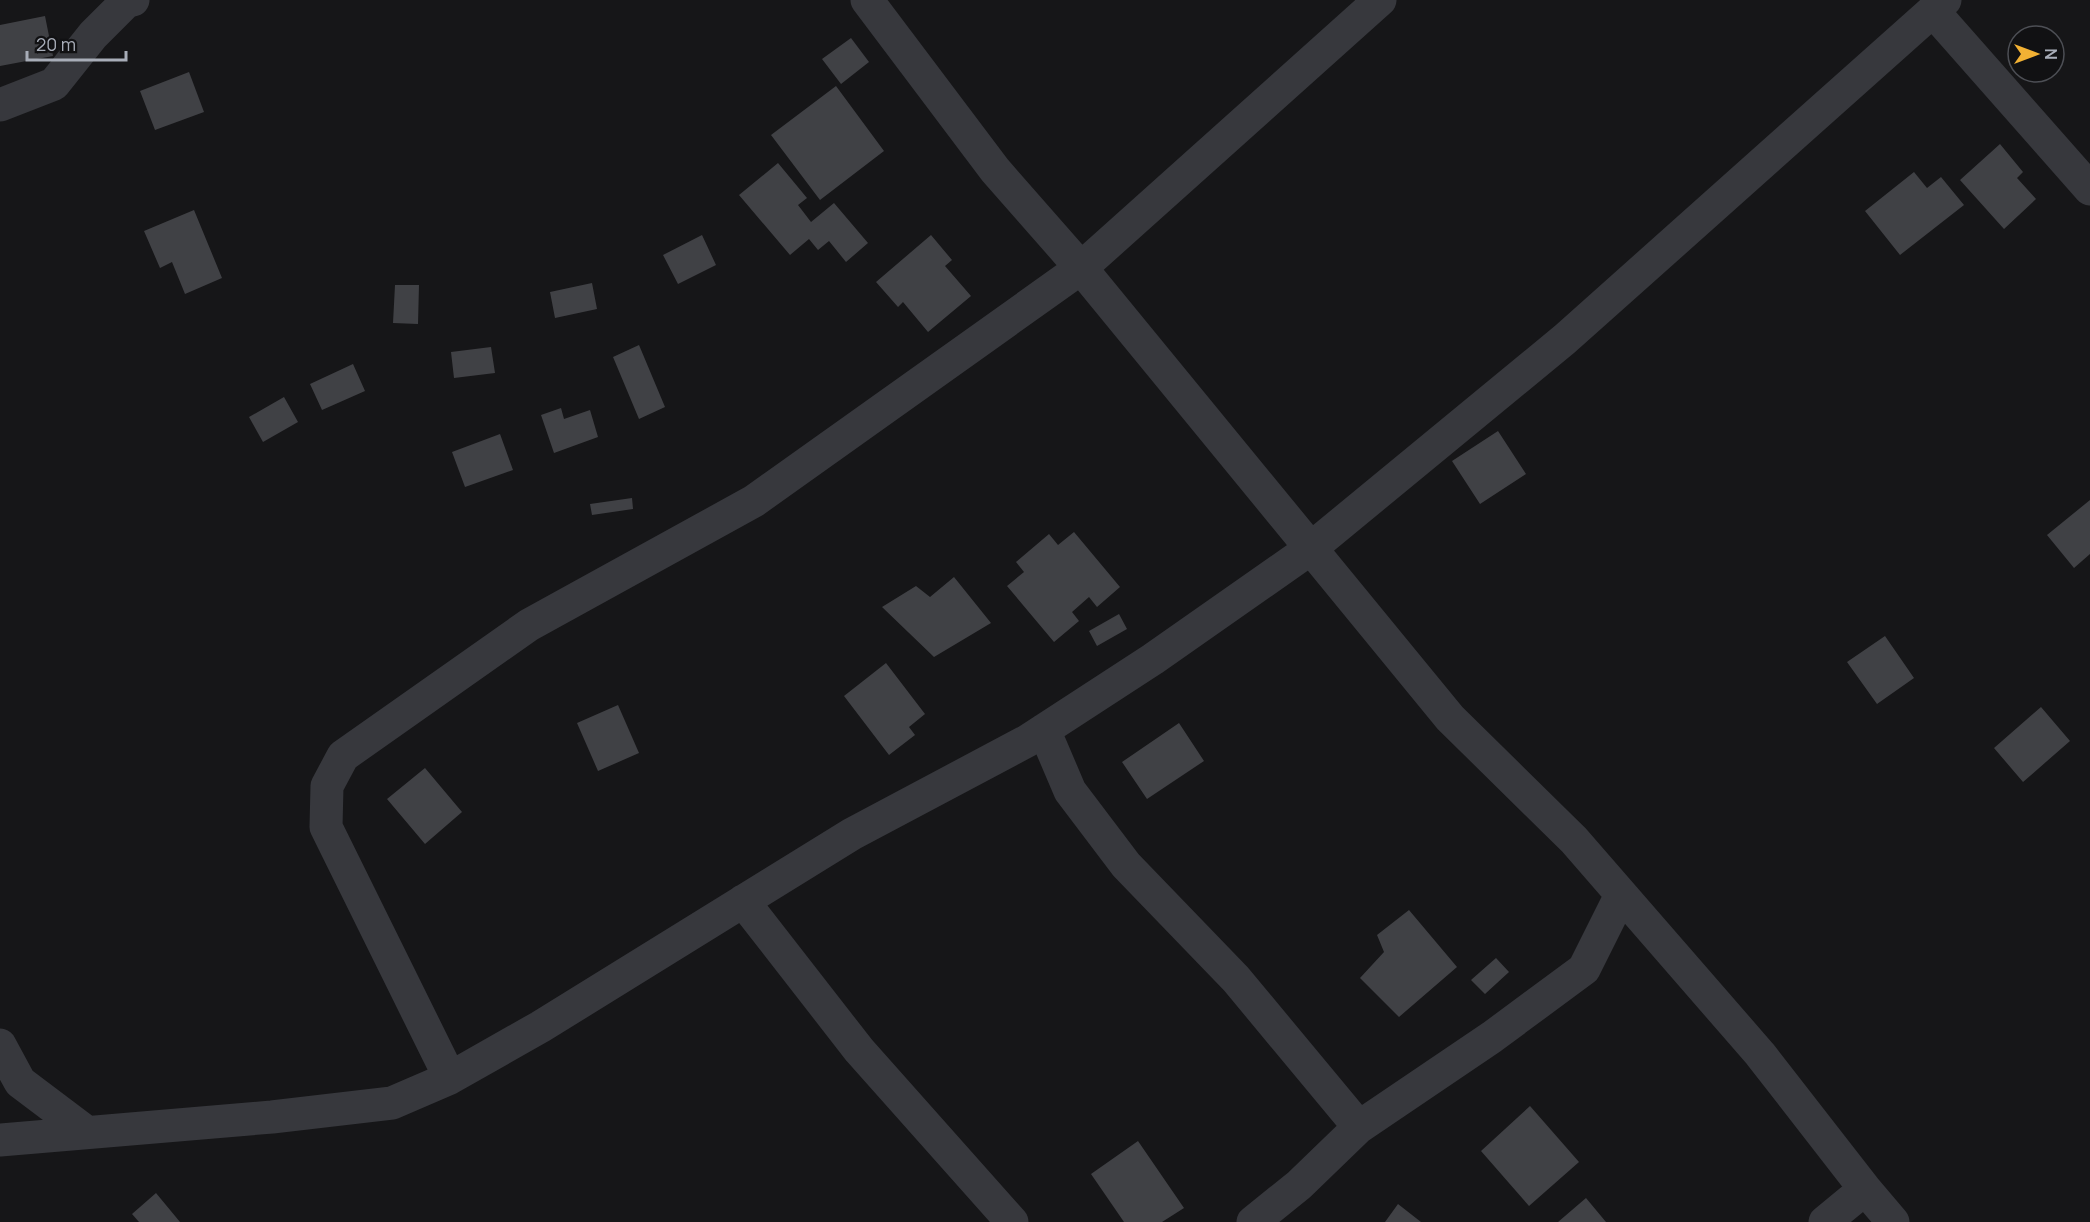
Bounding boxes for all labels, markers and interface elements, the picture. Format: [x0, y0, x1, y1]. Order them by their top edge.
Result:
scale bar [27, 24, 126, 62]
north arrow [2006, 24, 2066, 84]
text: 20 m [36, 32, 76, 56]
text: N [2040, 48, 2062, 60]

